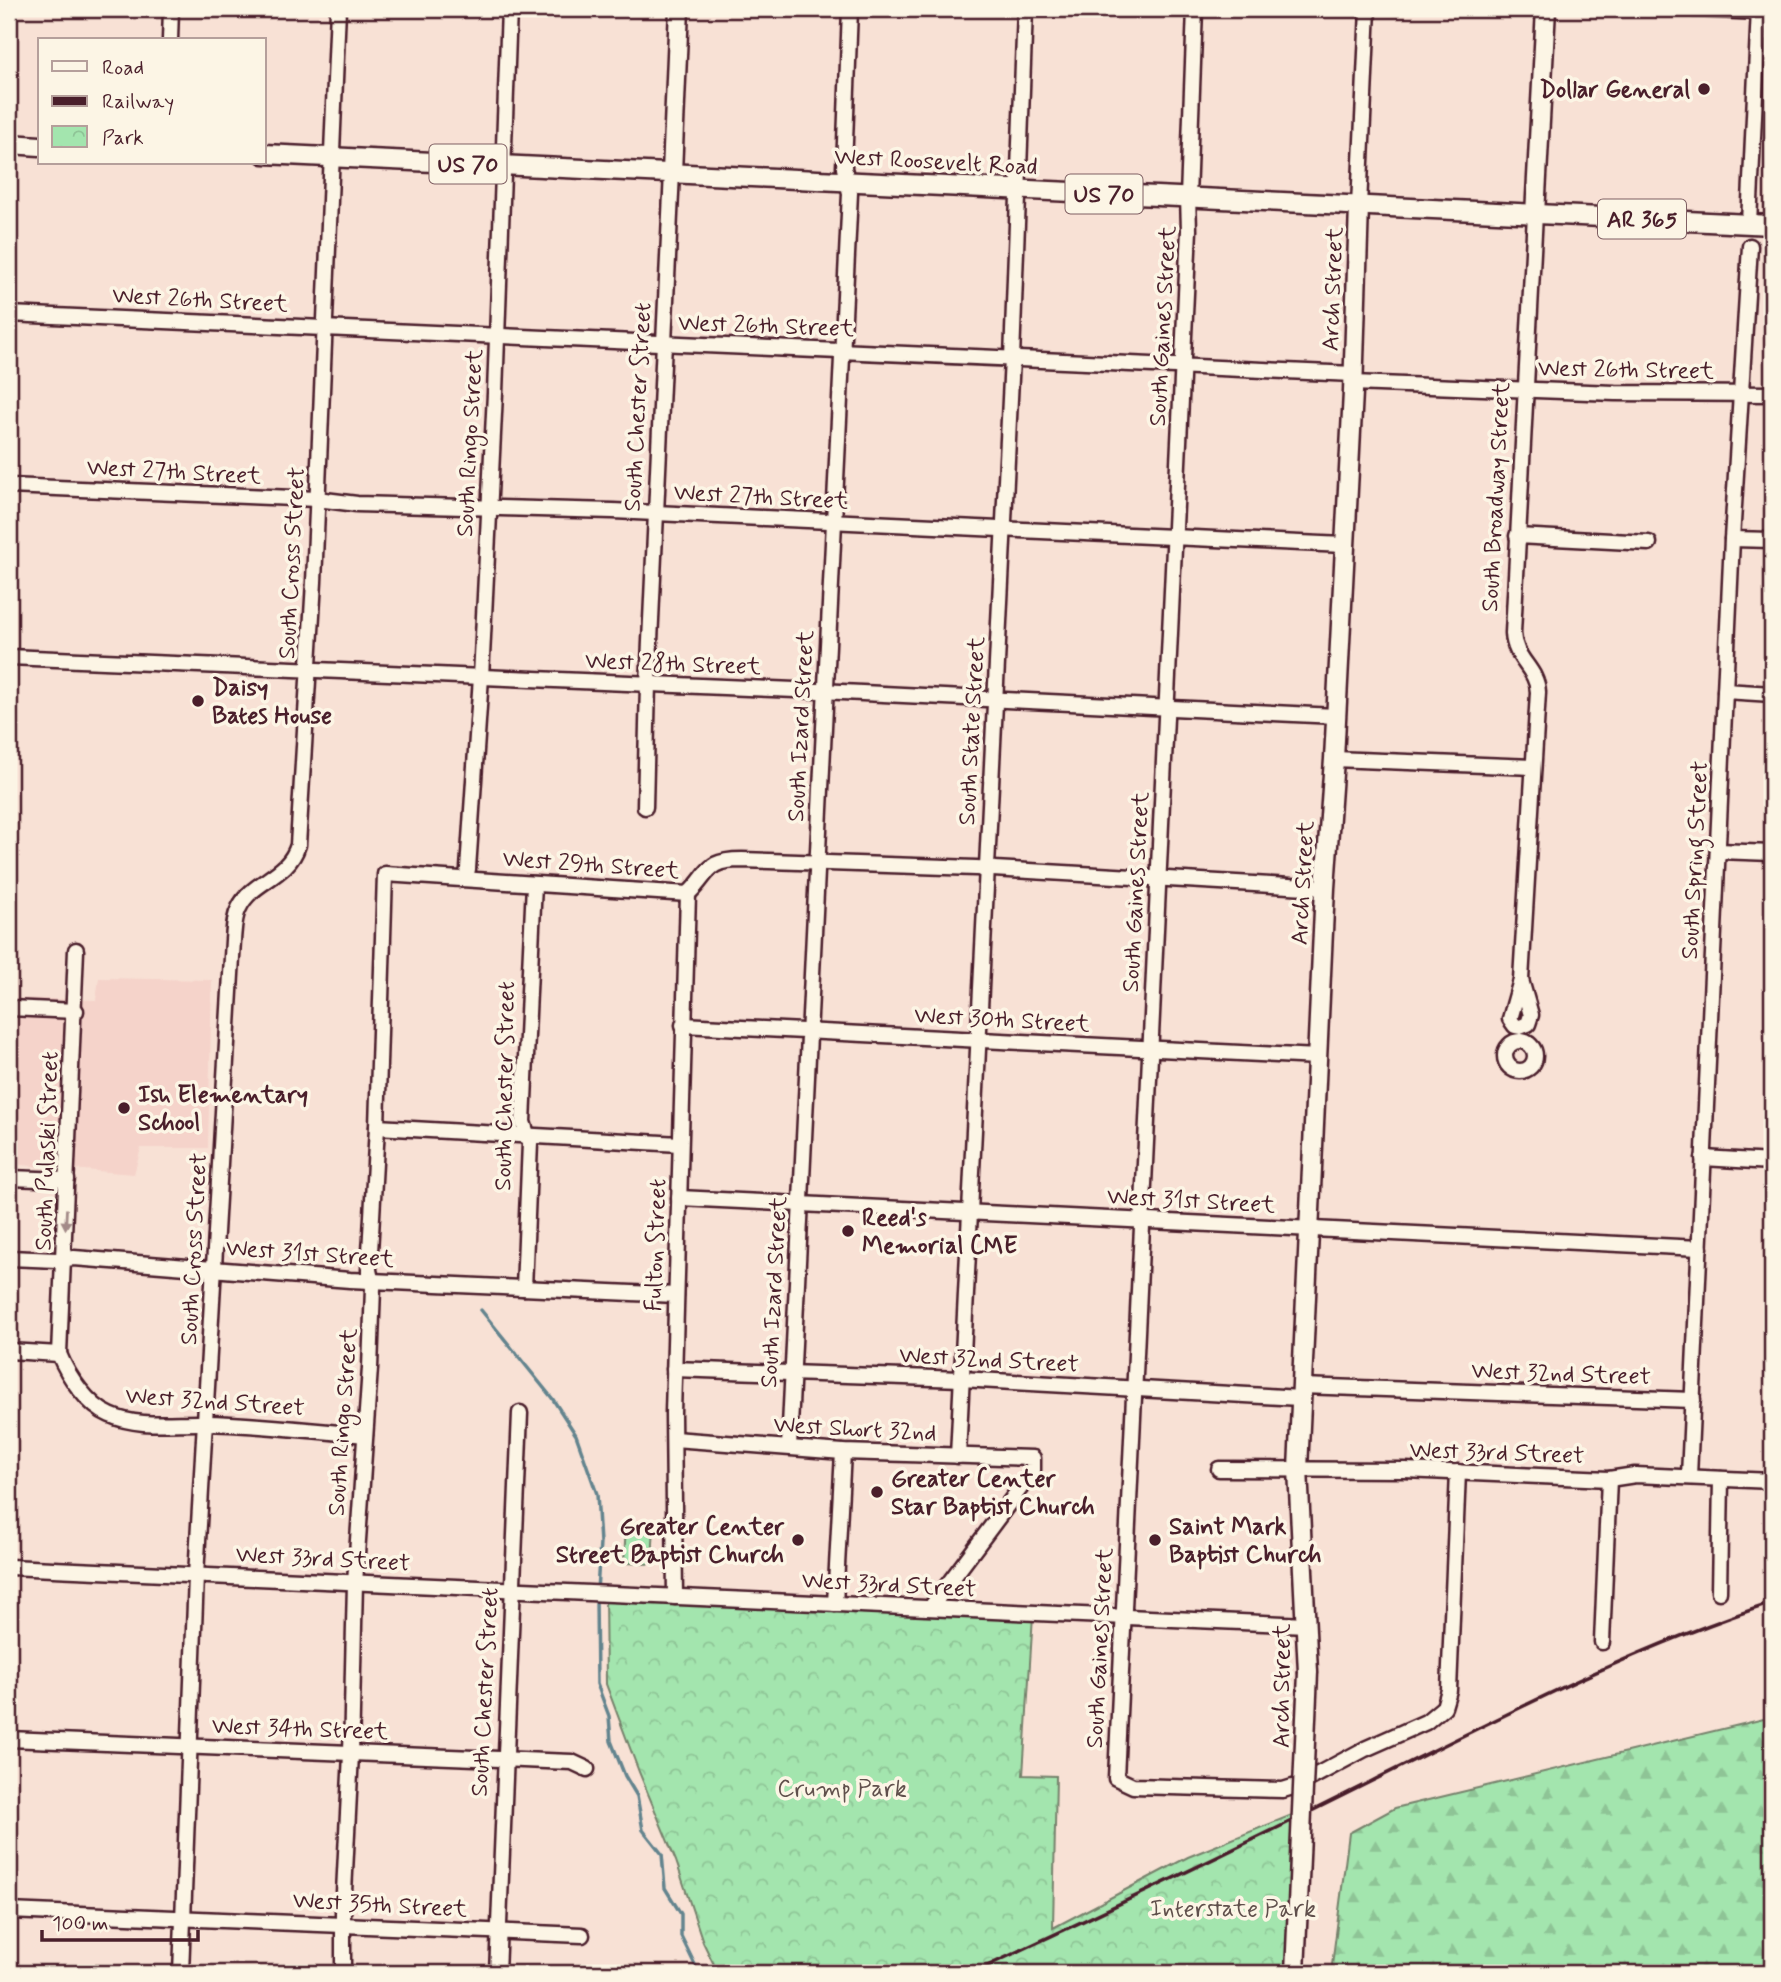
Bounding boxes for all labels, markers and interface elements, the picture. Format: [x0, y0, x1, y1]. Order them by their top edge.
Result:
legend [38, 38, 266, 164]
text: Road [102, 54, 144, 82]
place label: Dollar General [1539, 75, 1690, 106]
marker: Dollar General [1696, 81, 1712, 97]
text: Railway [102, 88, 174, 116]
text: Park [102, 124, 144, 152]
street label: West Roosevelt Road [833, 142, 1039, 183]
road number: US 70 [430, 144, 506, 183]
road number: US 70 [1066, 174, 1142, 214]
road number: AR 365 [1598, 200, 1686, 238]
street label: South Gaines Street [1143, 225, 1184, 427]
street label: Arch Street [1316, 226, 1351, 352]
street label: West 26th Street [111, 280, 289, 321]
street label: South Chester Street [618, 302, 659, 513]
street label: West 26th Street [677, 308, 855, 345]
street label: South Ringo Street [450, 348, 493, 538]
street label: West 26th Street [1538, 353, 1714, 388]
street label: South Broadway Street [1475, 381, 1518, 613]
street label: West 27th Street [86, 452, 262, 493]
street label: South Cross Street [272, 466, 313, 660]
street label: West 27th Street [673, 477, 849, 518]
street label: South Izard Street [781, 629, 822, 823]
street label: South State Street [952, 636, 993, 826]
street label: West 28th Street [584, 646, 761, 683]
place label: Daisy Bates House [212, 673, 332, 732]
marker: Daisy Bates House [190, 693, 206, 709]
street label: South Spring Street [1675, 760, 1719, 960]
street label: South Gaines Street [1116, 791, 1157, 993]
street label: Arch Street [1285, 820, 1322, 946]
street label: West 29th Street [501, 844, 680, 887]
street label: South Chester Street [488, 981, 523, 1191]
street label: West 30th Street [913, 1000, 1090, 1041]
street label: South Pulaski Street [29, 1051, 66, 1251]
place label: Ish Elementary School [138, 1080, 308, 1139]
marker: Ish Elementary School [116, 1100, 132, 1116]
street label: South Cross Street [174, 1152, 215, 1346]
street label: Fulton Street [639, 1178, 674, 1312]
street label: West 31st Street [1106, 1182, 1276, 1221]
street label: South Izard Street [754, 1195, 795, 1389]
place label: Reed's Memorial CME [862, 1203, 1018, 1262]
one-way arrow [61, 1208, 72, 1230]
marker: Reed's Memorial CME [840, 1223, 856, 1239]
street label: West 31st Street [225, 1233, 395, 1276]
street label: South Ringo Street [321, 1327, 368, 1517]
street label: West 32nd Street [898, 1340, 1080, 1381]
street label: West 32nd Street [1471, 1356, 1651, 1393]
street label: West 32nd Street [124, 1381, 306, 1424]
street label: West Short 32nd [773, 1410, 937, 1449]
street label: West 33rd Street [1409, 1435, 1585, 1472]
place label: Greater Center Star Baptist Church [891, 1464, 1095, 1523]
marker: Greater Center Star Baptist Church [869, 1484, 885, 1500]
place label: Greater Center Street Baptist Church [556, 1512, 785, 1571]
place label: Saint Mark Baptist Church [1169, 1512, 1322, 1571]
marker: Greater Center Street Baptist Church [790, 1532, 806, 1548]
marker: Saint Mark Baptist Church [1147, 1532, 1163, 1548]
street label: West 33rd Street [235, 1539, 411, 1580]
street label: South Gaines Street [1080, 1547, 1121, 1749]
street label: West 33rd Street [801, 1565, 977, 1606]
street label: South Chester Street [465, 1587, 506, 1798]
street label: Arch Street [1267, 1624, 1298, 1748]
street label: West 34th Street [211, 1711, 389, 1748]
park label: Crump Park [777, 1774, 907, 1805]
street label: West 35th Street [292, 1885, 468, 1926]
park label: Interstate Park [1150, 1894, 1316, 1925]
scale bar [42, 1898, 198, 1942]
text: 100 m [52, 1910, 108, 1938]

